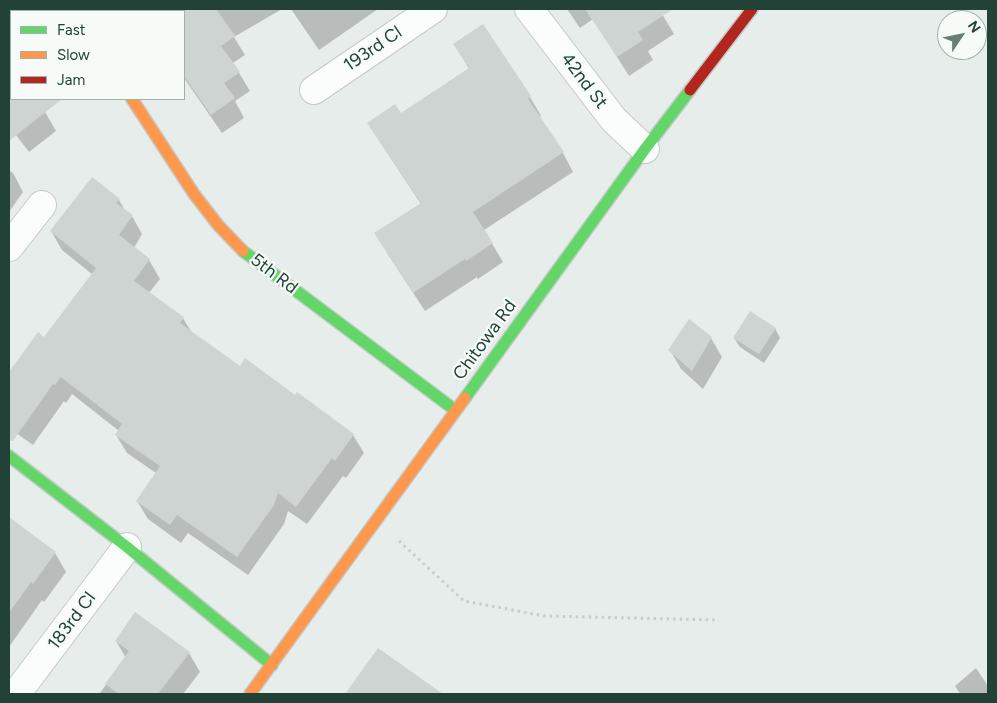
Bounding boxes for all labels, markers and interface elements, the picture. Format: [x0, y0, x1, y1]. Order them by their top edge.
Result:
legend [10, 10, 185, 100]
north arrow [937, 10, 987, 60]
text: N [964, 18, 984, 36]
text: Fast [57, 21, 85, 39]
street label: 193rd Cl [340, 22, 406, 76]
text: Slow [57, 46, 90, 64]
street label: 42nd St [556, 49, 612, 113]
text: Jam [57, 71, 85, 89]
street label: 5th Rd [246, 249, 302, 299]
street label: Chitowa Rd [449, 296, 521, 384]
street label: 183rd Cl [43, 588, 101, 654]

